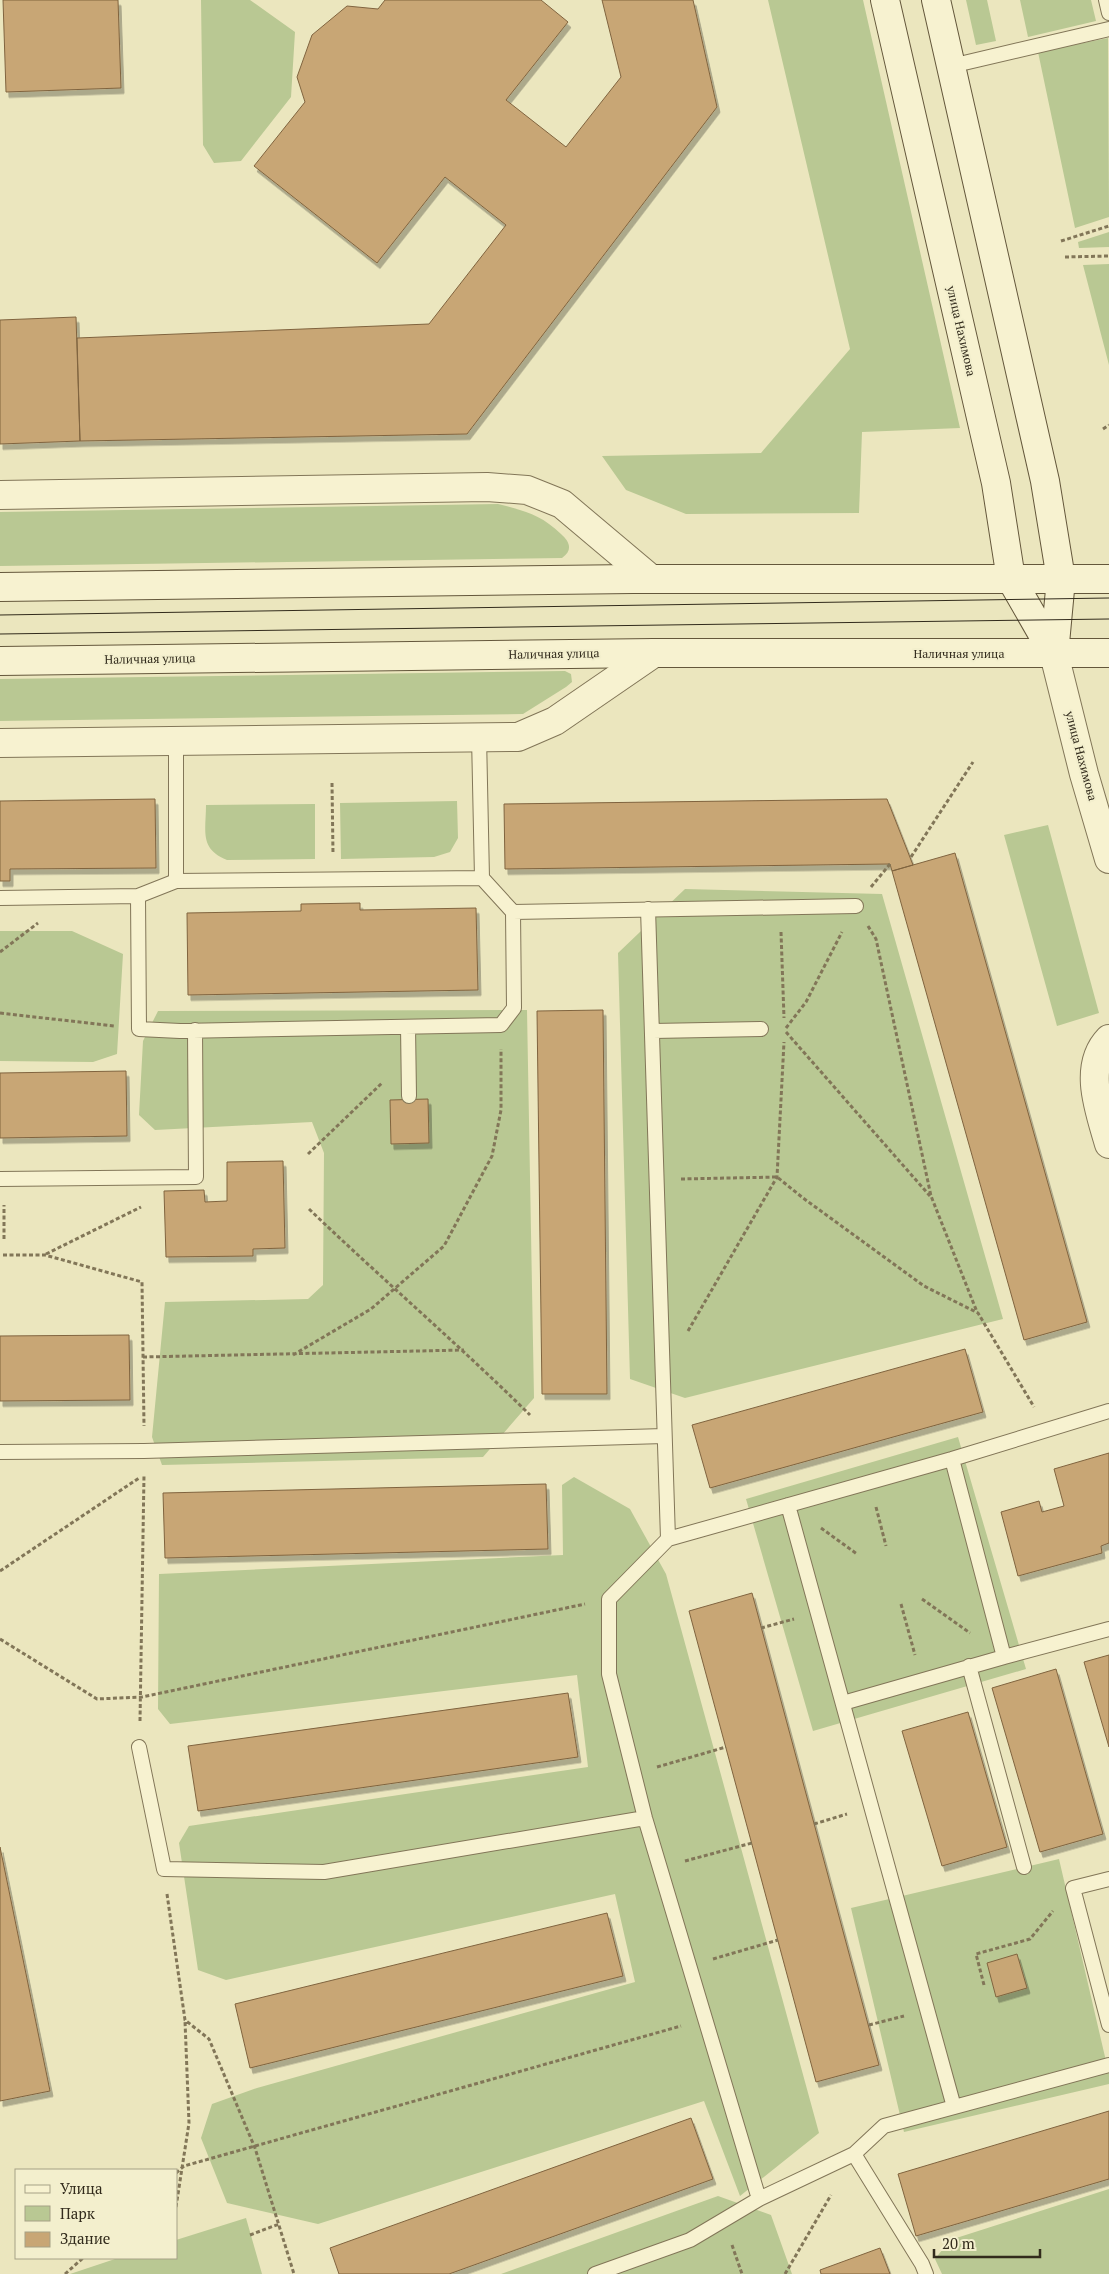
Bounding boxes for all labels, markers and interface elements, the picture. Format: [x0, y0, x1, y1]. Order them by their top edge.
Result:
street label: улица Нахимова [944, 283, 979, 377]
street label: Наличная улица [508, 645, 600, 662]
street label: Наличная улица [913, 646, 1005, 661]
street label: Наличная улица [104, 650, 196, 667]
street label: улица Нахимова [1062, 708, 1101, 802]
legend [15, 2169, 178, 2259]
text: Улица [60, 2178, 103, 2198]
text: Парк [60, 2203, 96, 2223]
scale bar [934, 2226, 1040, 2258]
text: Здание [60, 2228, 110, 2248]
text: 20 m [942, 2233, 975, 2253]

